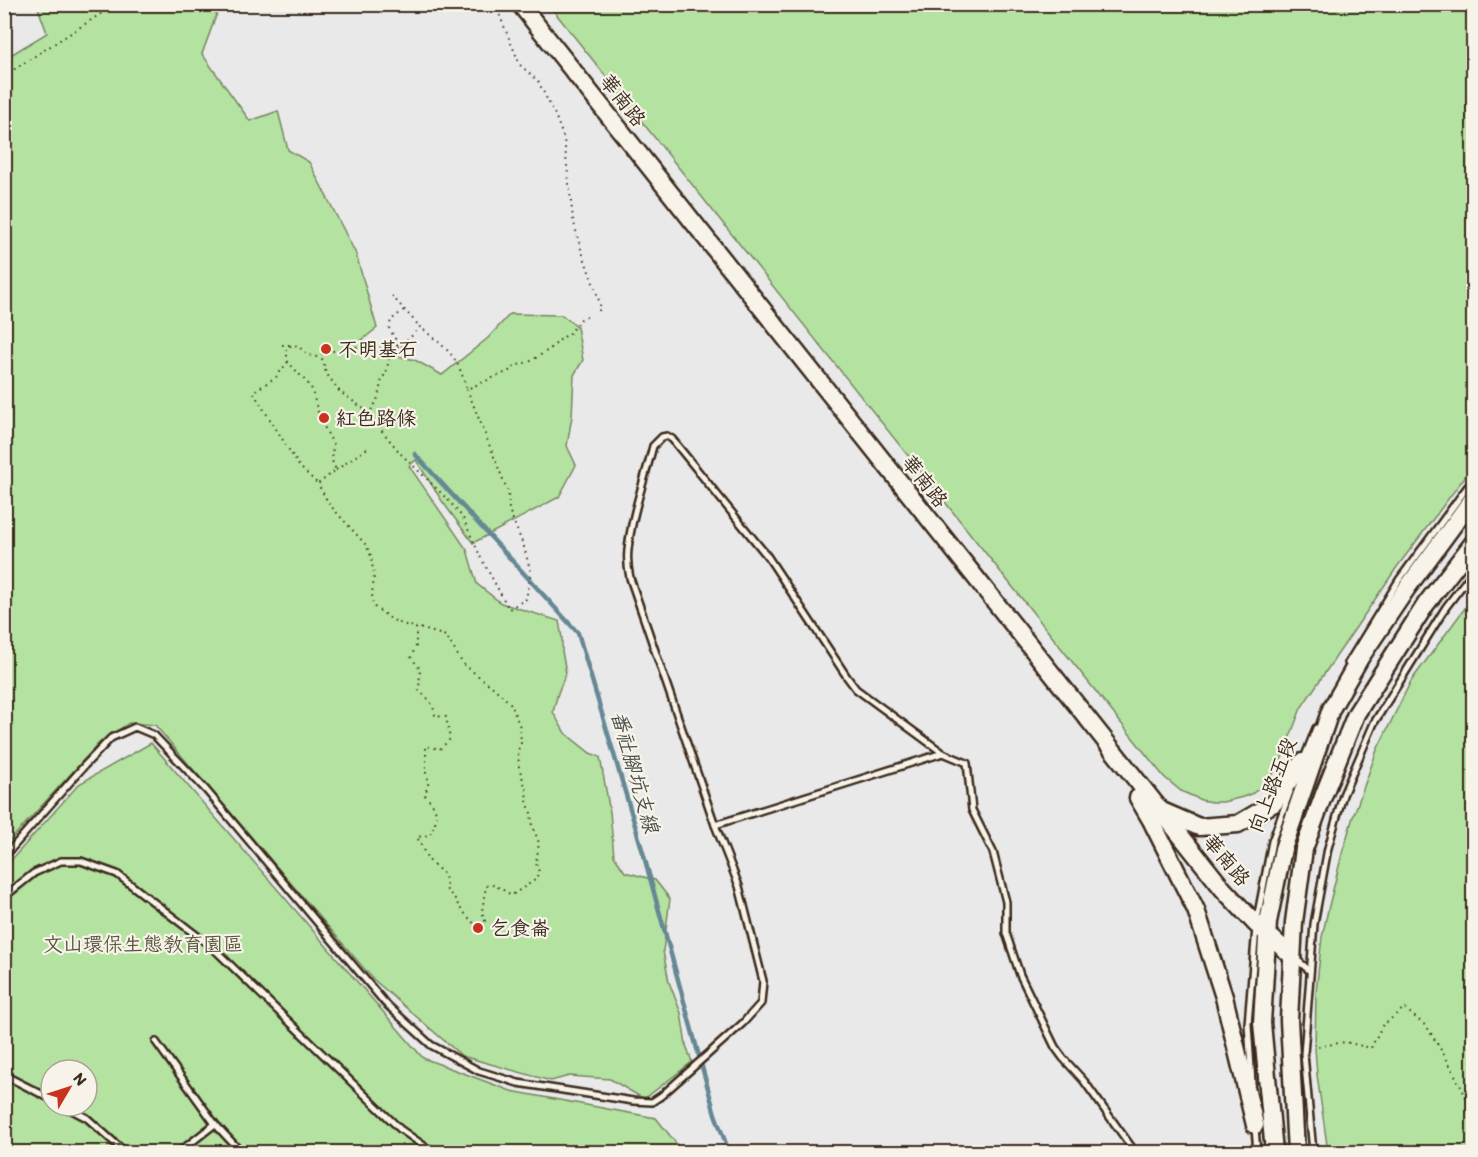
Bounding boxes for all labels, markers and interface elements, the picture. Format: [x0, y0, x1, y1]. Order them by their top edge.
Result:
street label: 華南路 [595, 69, 652, 132]
place label: 不明基石 [338, 337, 418, 361]
marker: 不明基石 [319, 342, 333, 356]
place label: 紅色路條 [336, 406, 416, 430]
marker: 紅色路條 [317, 411, 331, 425]
street label: 華南路 [897, 450, 954, 513]
water label: 番社腳坑支線 [606, 708, 665, 837]
street label: 向上路五段 [1243, 734, 1301, 836]
street label: 華南路 [1199, 829, 1256, 891]
place label: 乞食崙 [490, 916, 550, 940]
marker: 乞食崙 [471, 921, 485, 935]
park label: 文山環保生態教育園區 [43, 932, 243, 956]
north arrow [39, 1058, 99, 1118]
text: N [69, 1069, 91, 1089]

